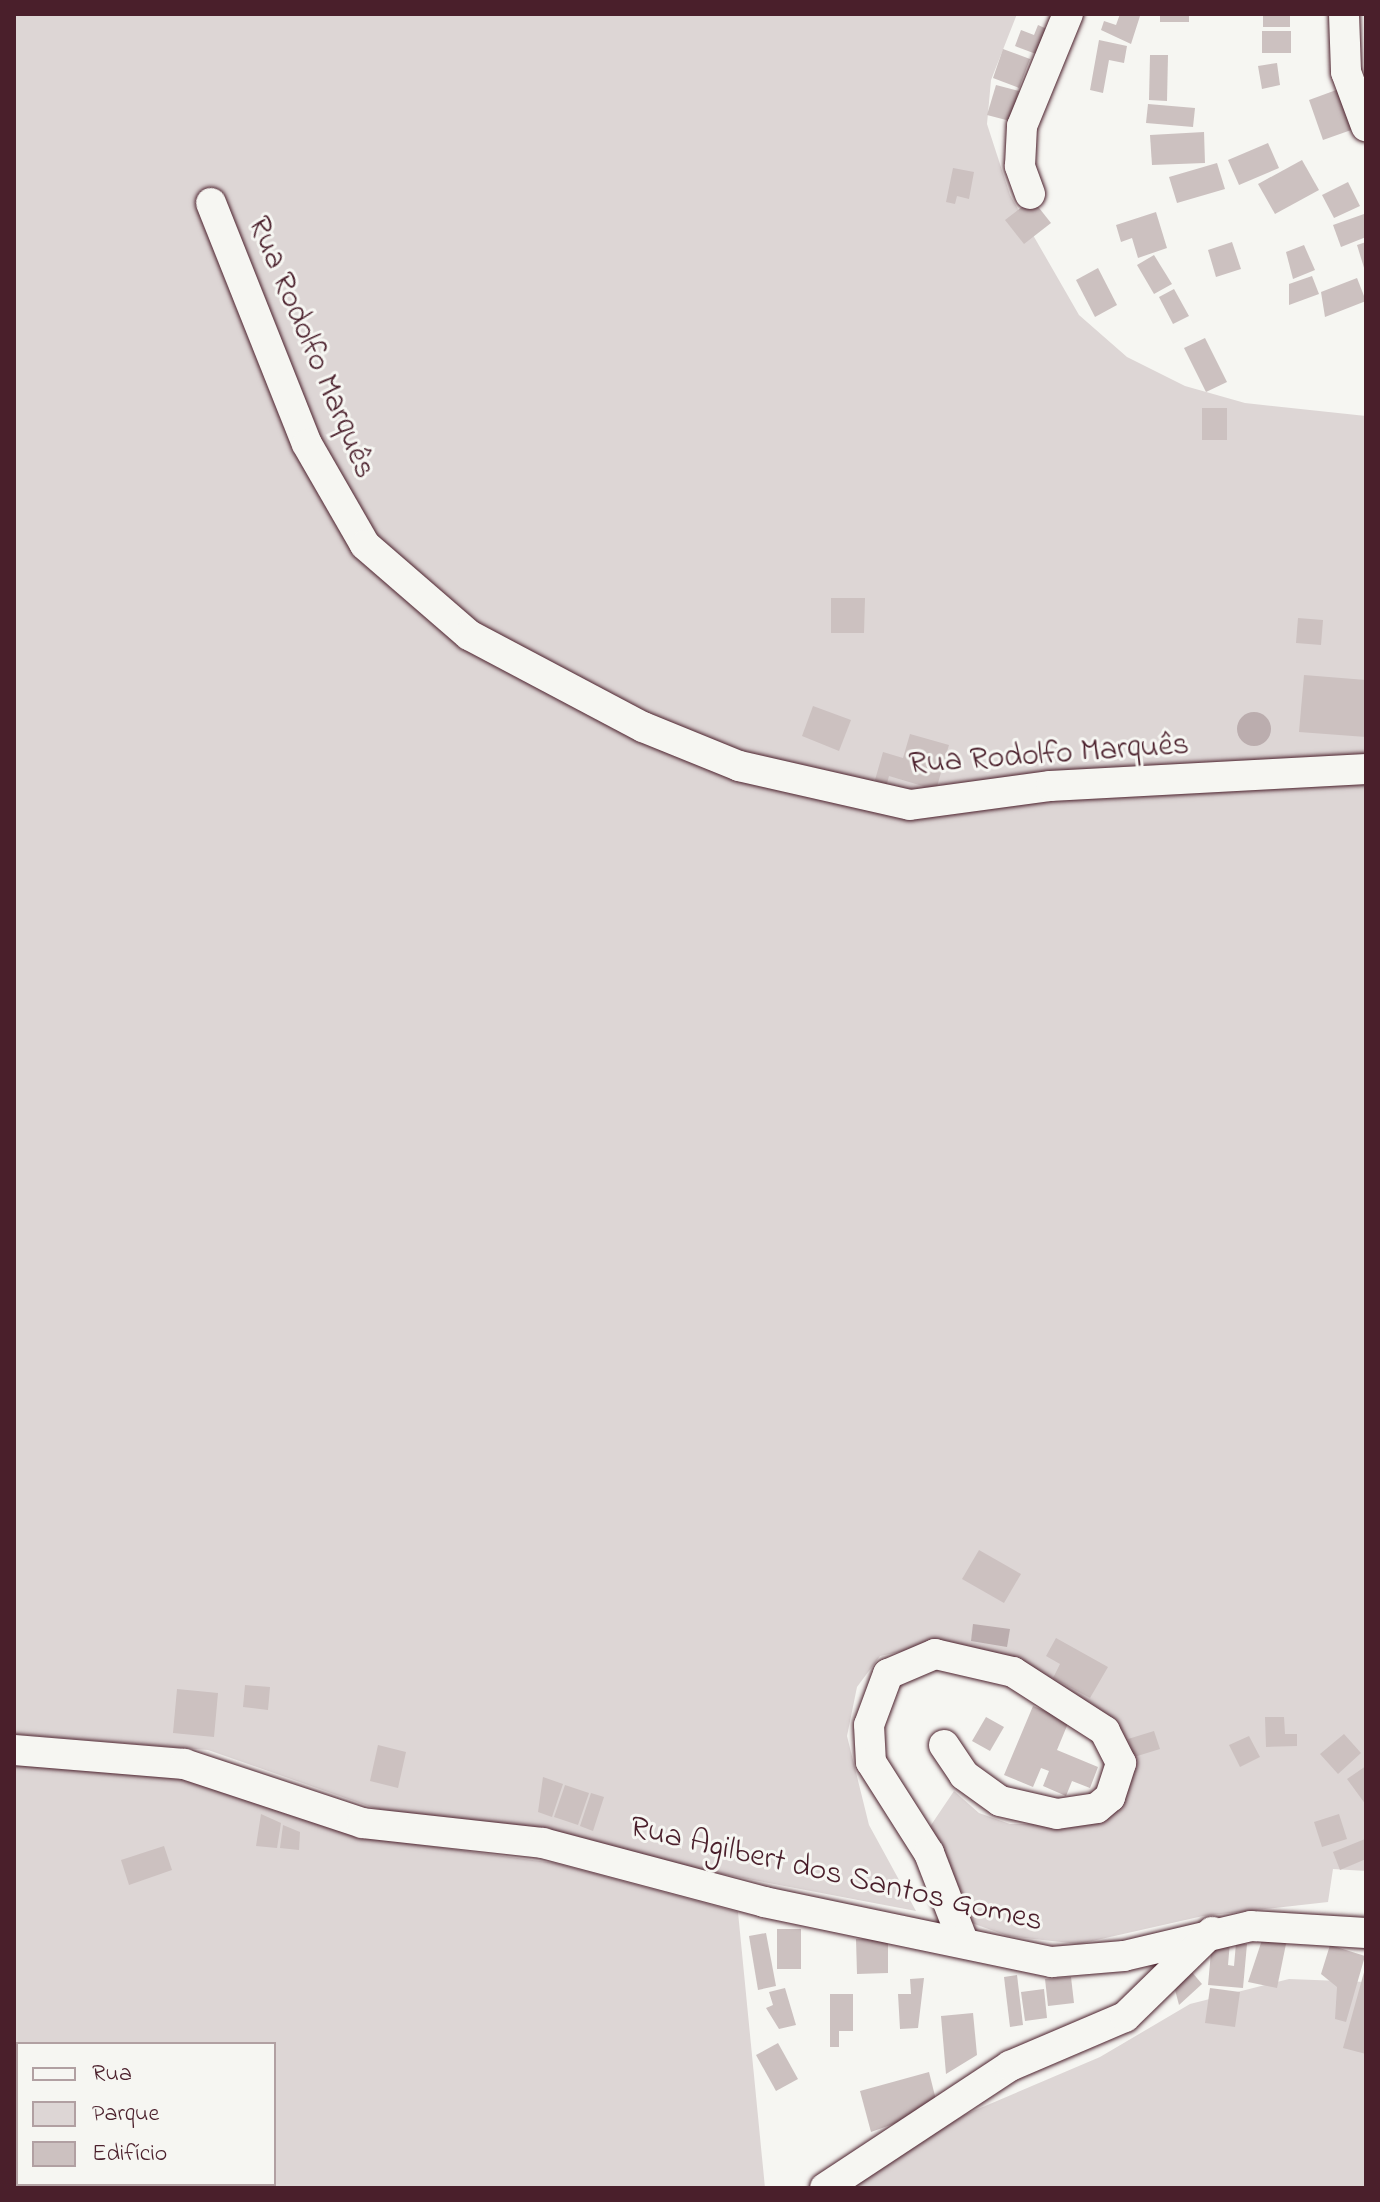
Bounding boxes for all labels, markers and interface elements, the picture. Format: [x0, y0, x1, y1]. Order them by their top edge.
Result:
street label: Rua Rodolfo Marquês [237, 211, 383, 485]
street label: Rua Rodolfo Marquês [908, 727, 1190, 785]
street label: Rua Agilbert dos Santos Gomes [626, 1810, 1046, 1942]
legend [16, 2042, 276, 2186]
text: Rua [92, 2057, 132, 2092]
text: Parque [92, 2097, 159, 2132]
text: Edifício [92, 2137, 167, 2172]

